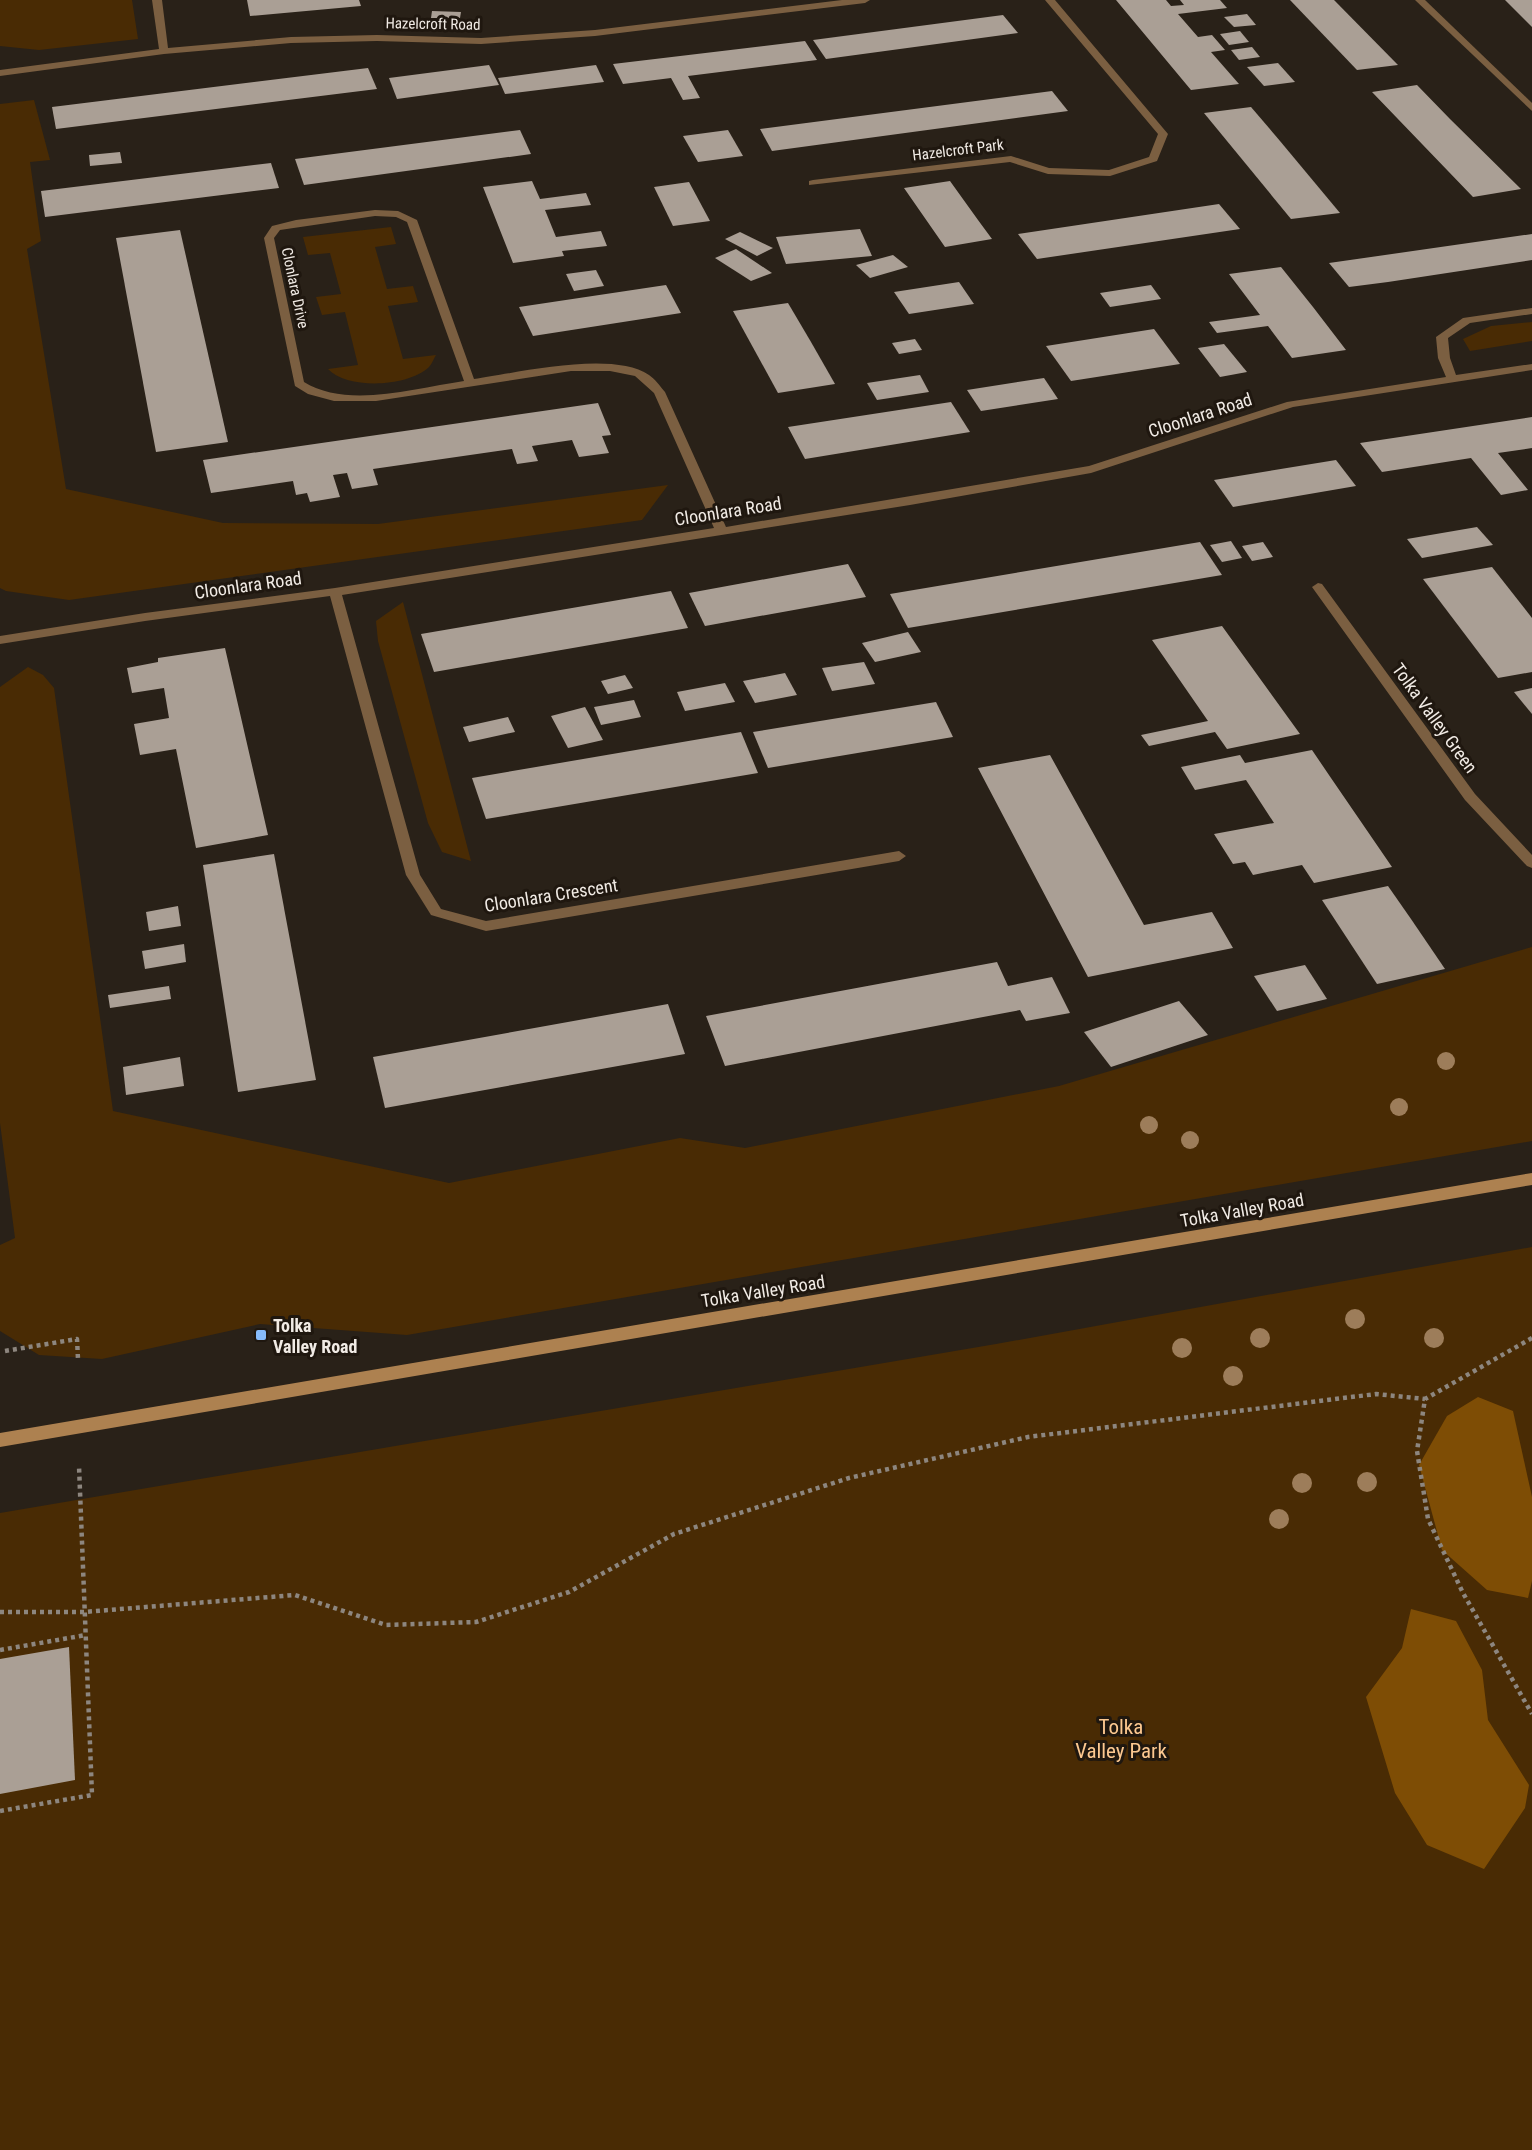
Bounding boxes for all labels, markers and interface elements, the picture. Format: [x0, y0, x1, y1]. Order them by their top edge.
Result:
street label: Hazelcroft Road [385, 14, 481, 34]
street label: Hazelcroft Park [911, 135, 1005, 165]
street label: Clonlara Drive [278, 246, 312, 330]
street label: Cloonlara Road [1145, 388, 1255, 442]
street label: Cloonlara Road [673, 492, 783, 530]
street label: Cloonlara Road [193, 567, 303, 603]
street label: Tolka Valley Green [1388, 659, 1482, 777]
street label: Cloonlara Crescent [483, 874, 619, 916]
street label: Tolka Valley Road [1179, 1189, 1305, 1231]
street label: Tolka Valley Road [700, 1271, 826, 1311]
place label: Tolka Valley Road [273, 1315, 358, 1357]
marker: Tolka Valley Road [254, 1328, 268, 1342]
park label: Tolka Valley Park [1075, 1715, 1167, 1763]

